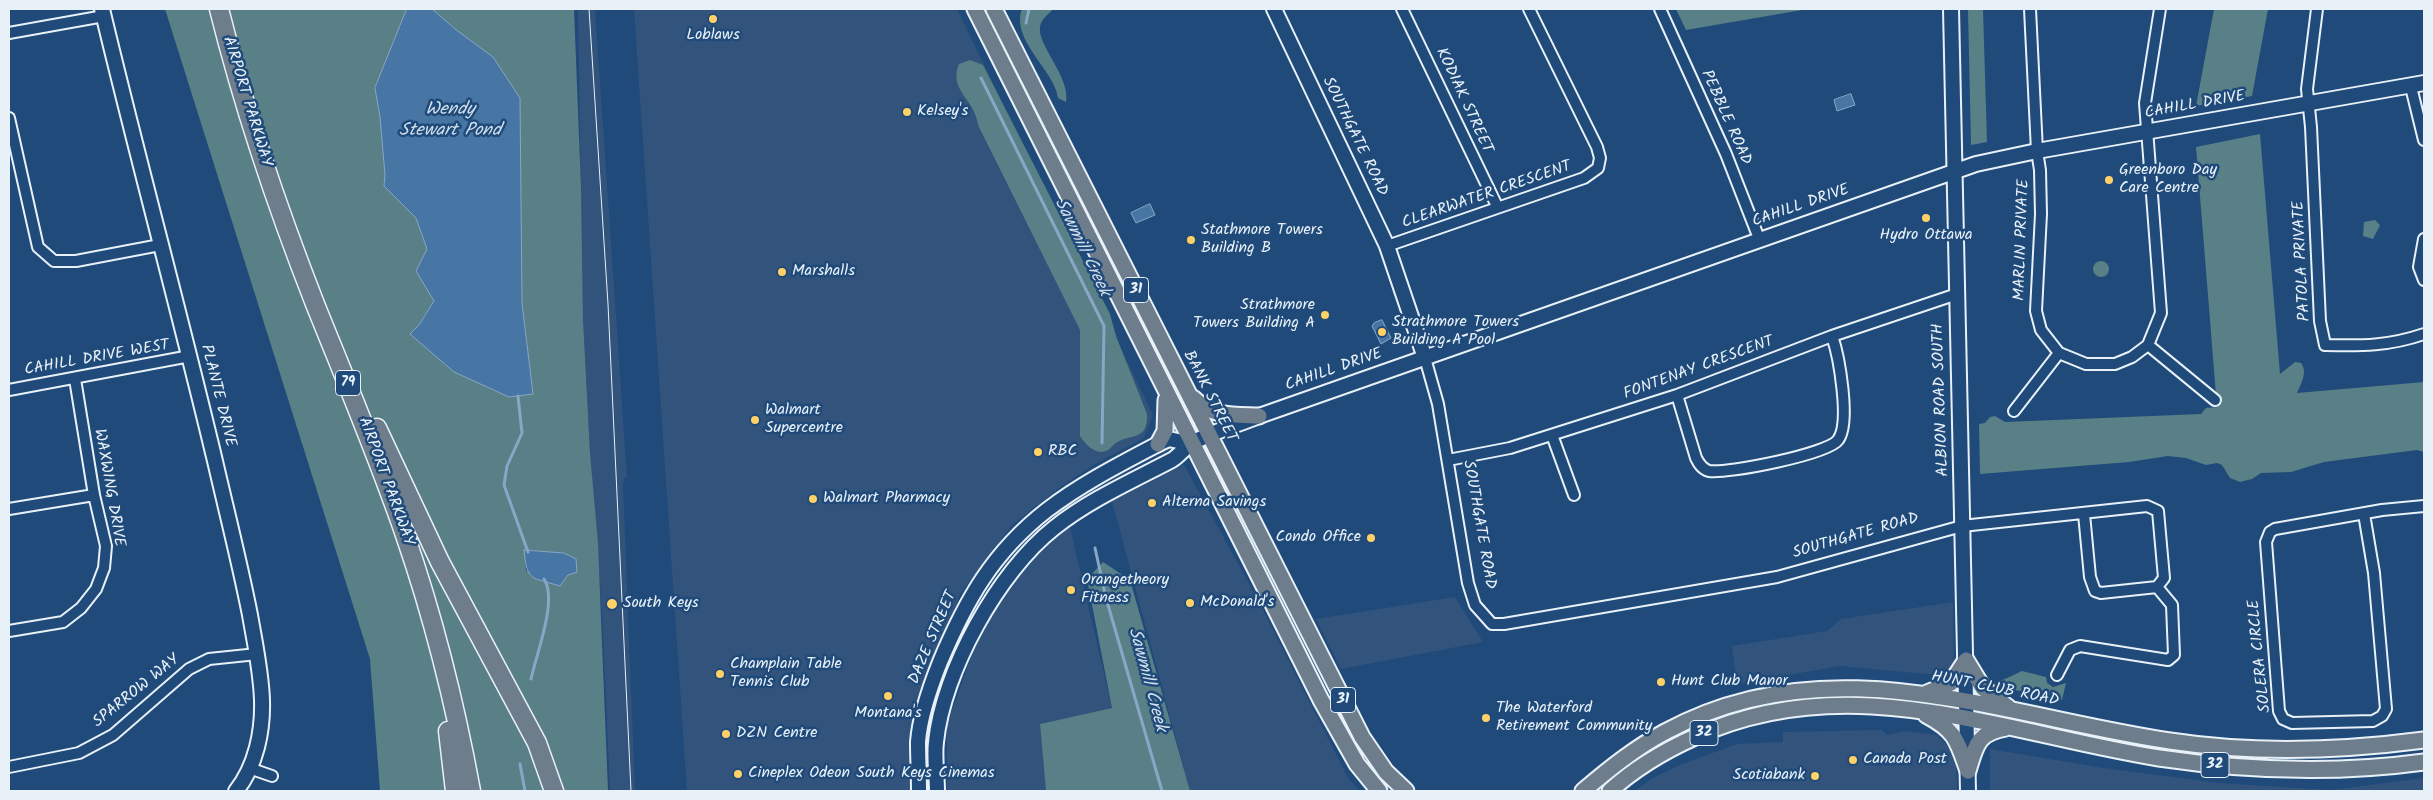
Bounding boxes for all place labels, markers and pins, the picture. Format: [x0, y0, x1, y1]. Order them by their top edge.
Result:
marker: Loblaws [707, 13, 719, 25]
place label: Loblaws [686, 26, 740, 46]
place label: Kelsey's [917, 102, 968, 122]
marker: Kelsey's [901, 106, 913, 118]
place label: Greenboro Day Care Centre [2119, 161, 2217, 199]
marker: Greenboro Day Care Centre [2103, 174, 2115, 186]
marker: Hydro Ottawa [1920, 212, 1932, 224]
place label: Stathmore Towers Building B [1201, 221, 1323, 259]
place label: Hydro Ottawa [1879, 226, 1973, 246]
marker: Stathmore Towers Building B [1185, 234, 1197, 246]
place label: Marshalls [792, 262, 855, 282]
marker: Marshalls [776, 266, 788, 278]
place label: Strathmore Towers Building A [1193, 296, 1315, 334]
marker: Strathmore Towers Building A [1319, 309, 1331, 321]
place label: Strathmore Towers Building A Pool [1392, 313, 1519, 351]
marker: Strathmore Towers Building A Pool [1376, 326, 1388, 338]
place label: Walmart Supercentre [765, 401, 843, 439]
marker: Walmart Supercentre [749, 414, 761, 426]
place label: RBC [1048, 442, 1077, 462]
marker: RBC [1032, 446, 1044, 458]
place label: Walmart Pharmacy [823, 489, 950, 509]
marker: Walmart Pharmacy [807, 493, 819, 505]
place label: Alterna Savings [1162, 493, 1266, 513]
marker: Alterna Savings [1146, 497, 1158, 509]
place label: Condo Office [1275, 528, 1361, 548]
marker: Condo Office [1365, 532, 1377, 544]
place label: Orangetheory Fitness [1081, 571, 1169, 609]
marker: Orangetheory Fitness [1065, 584, 1077, 596]
place label: McDonald's [1200, 593, 1274, 613]
place label: South Keys [623, 594, 699, 614]
marker: South Keys [605, 597, 619, 611]
marker: McDonald's [1184, 597, 1196, 609]
place label: Champlain Table Tennis Club [730, 655, 842, 693]
marker: Champlain Table Tennis Club [714, 668, 726, 680]
place label: Hunt Club Manor [1671, 672, 1788, 692]
marker: Hunt Club Manor [1655, 676, 1667, 688]
marker: Montana's [882, 690, 894, 702]
place label: The Waterford Retirement Community [1496, 699, 1652, 737]
place label: Montana's [854, 704, 922, 724]
marker: The Waterford Retirement Community [1480, 712, 1492, 724]
place label: DZN Centre [736, 724, 817, 744]
marker: DZN Centre [720, 728, 732, 740]
place label: Canada Post [1863, 750, 1947, 770]
marker: Canada Post [1847, 754, 1859, 766]
place label: Cineplex Odeon South Keys Cinemas [748, 764, 995, 784]
place label: Scotiabank [1733, 766, 1805, 786]
marker: Cineplex Odeon South Keys Cinemas [732, 768, 744, 780]
marker: Scotiabank [1809, 770, 1821, 782]

